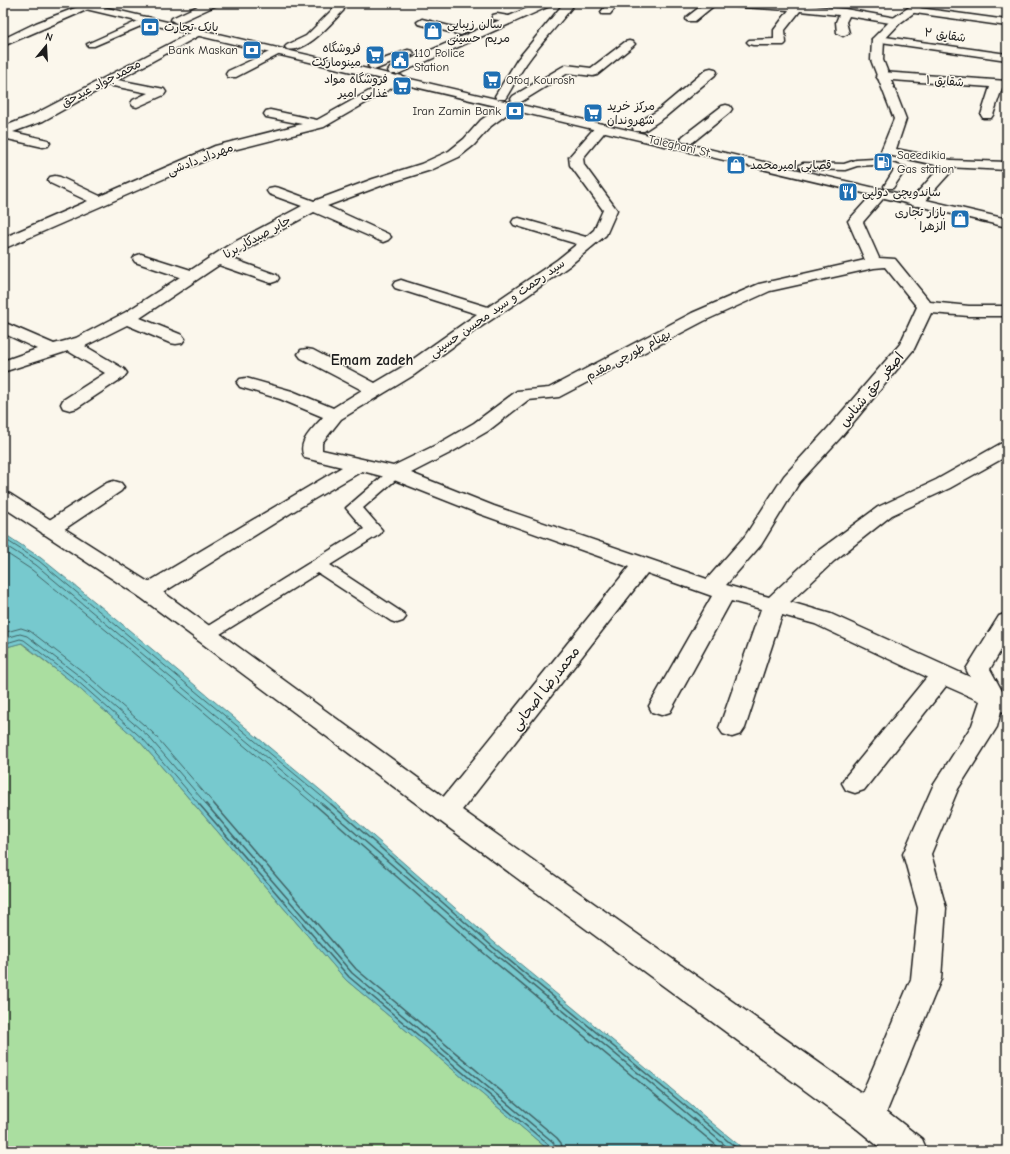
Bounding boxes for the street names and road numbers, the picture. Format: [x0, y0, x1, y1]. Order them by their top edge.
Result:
street label: شقایق ۲ [923, 25, 967, 45]
street label: محمدجواد عبدحق [59, 56, 144, 111]
street label: شقایق ۱ [926, 73, 964, 89]
street label: Taleghani St. [647, 132, 713, 160]
street label: مهرداد دادشی [165, 140, 235, 179]
street label: جابر صیدکار برنا [221, 213, 294, 262]
street label: سید رحمت و سید محسن حسینی [427, 256, 568, 361]
street label: بهنام طورچی مقدم [583, 327, 674, 385]
street label: اصغر حق شناس [835, 349, 907, 430]
street label: محمدرضا اصحابی [507, 643, 583, 734]

